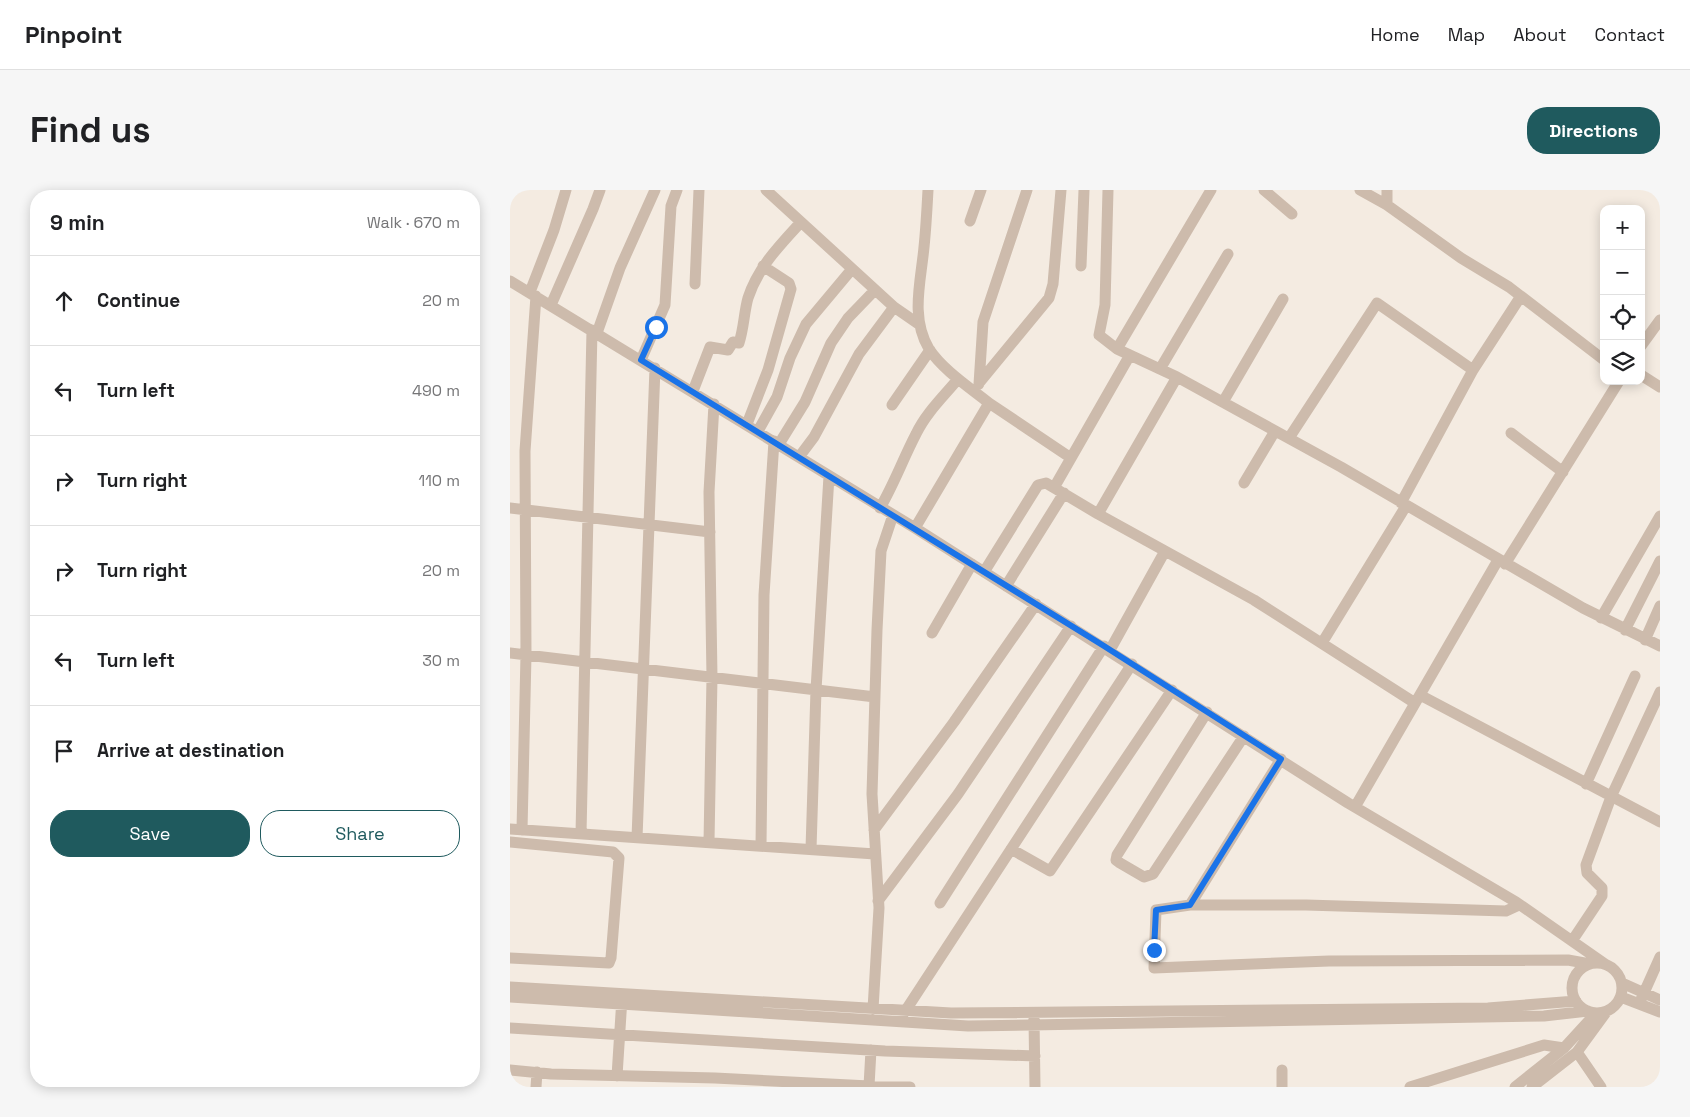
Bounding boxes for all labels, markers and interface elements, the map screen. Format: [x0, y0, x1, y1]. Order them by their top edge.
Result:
text: Pinpoint [25, 19, 122, 50]
text: Home [1371, 23, 1420, 46]
text: Map [1448, 23, 1485, 46]
text: About [1513, 23, 1567, 46]
text: Contact [1595, 23, 1665, 46]
button: Directions [1527, 107, 1660, 154]
text: Find us [30, 108, 151, 152]
map controls [1600, 205, 1645, 385]
button: + [1600, 205, 1645, 250]
text: 9 min [50, 209, 105, 236]
text: Walk · 670 m [367, 212, 460, 233]
button: − [1600, 250, 1645, 295]
icon: ahead [50, 287, 78, 315]
text: Continue [97, 288, 180, 313]
text: 20 m [422, 290, 460, 311]
button: locate [1600, 295, 1645, 340]
route start [645, 316, 668, 339]
button: layers [1600, 340, 1645, 385]
icon: left [50, 377, 78, 405]
text: Turn left [97, 378, 175, 403]
text: 490 m [412, 380, 460, 401]
icon: right [50, 467, 78, 495]
text: Turn right [97, 468, 187, 493]
text: 110 m [418, 470, 460, 491]
icon: right [50, 557, 78, 585]
text: Turn right [97, 558, 187, 583]
text: 20 m [422, 560, 460, 581]
icon: left [50, 647, 78, 675]
text: Turn left [97, 648, 175, 673]
text: 30 m [422, 650, 460, 671]
icon: arrive [50, 737, 78, 765]
text: Arrive at destination [97, 738, 285, 763]
button: Save [50, 810, 250, 857]
button: Share [260, 810, 460, 857]
route end [1143, 939, 1166, 962]

